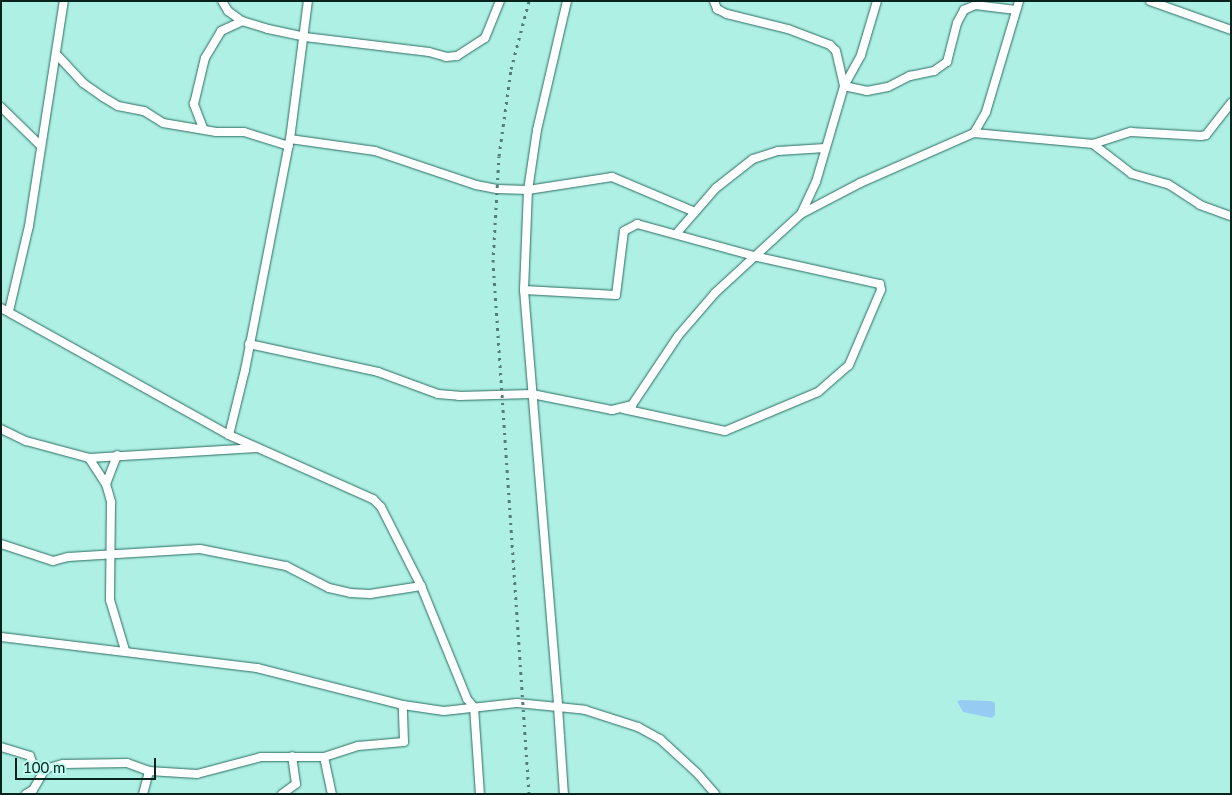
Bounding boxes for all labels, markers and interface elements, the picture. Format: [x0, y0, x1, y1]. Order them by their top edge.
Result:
scale bar [18, 748, 159, 780]
text: 100 m [23, 758, 65, 776]

